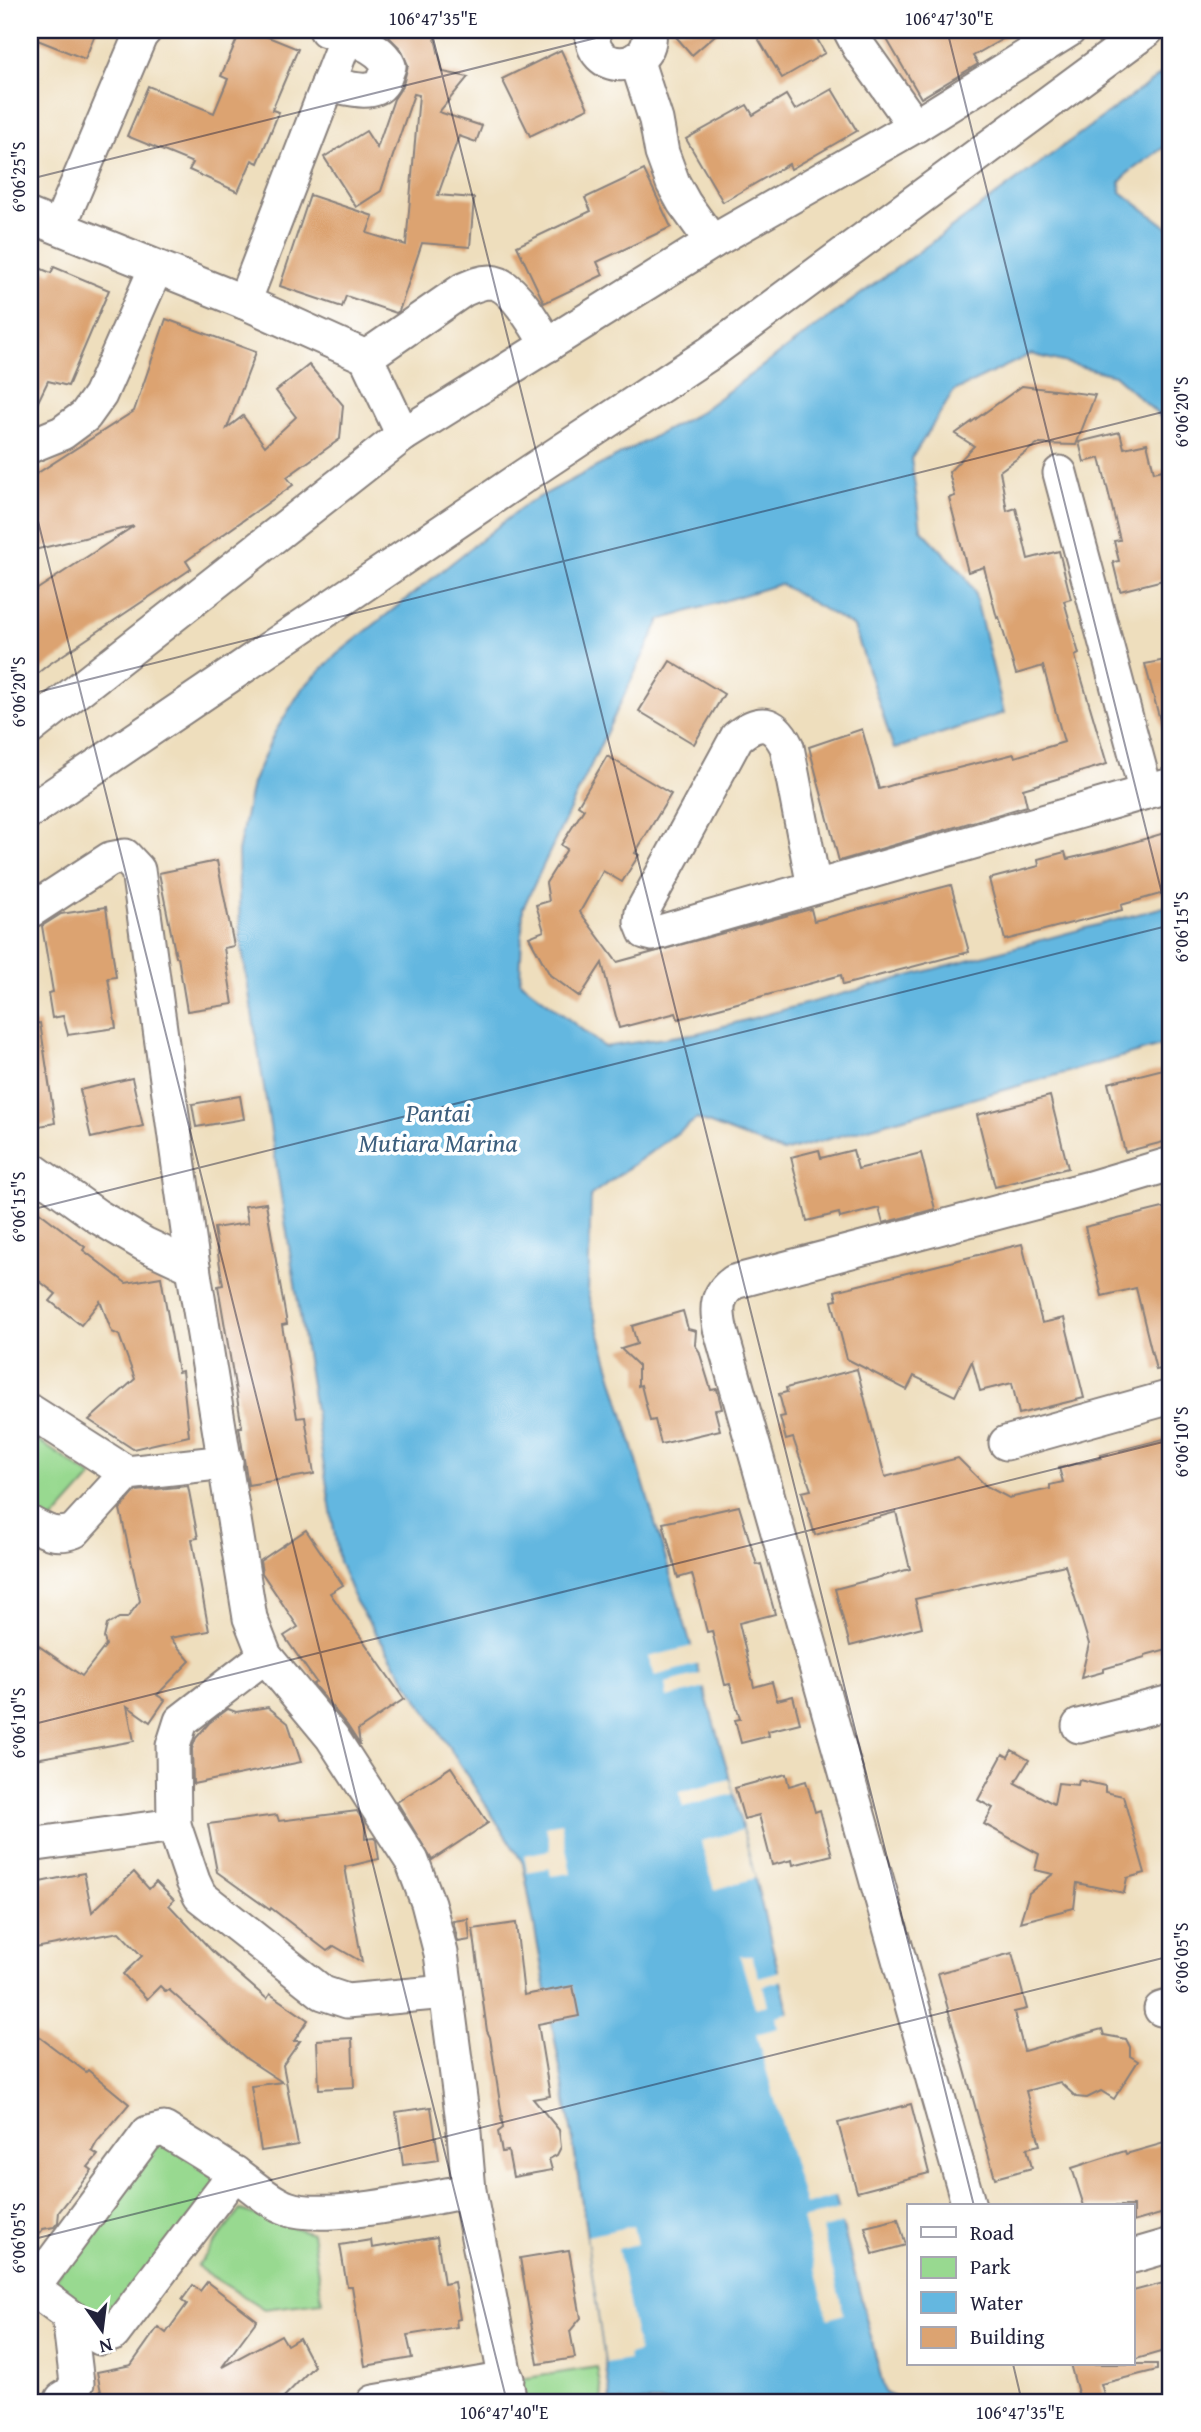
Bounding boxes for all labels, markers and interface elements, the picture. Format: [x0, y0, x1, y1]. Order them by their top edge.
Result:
text: 106°47'35"E [389, 5, 477, 32]
text: 106°47'30"E [905, 5, 993, 32]
text: 6°06'25"S [5, 141, 32, 213]
text: 6°06'20"S [1168, 376, 1195, 448]
text: 6°06'20"S [5, 656, 32, 728]
text: 6°06'15"S [1168, 891, 1195, 963]
water label: Pantai Mutiara Marina [359, 1093, 517, 1162]
text: 6°06'15"S [5, 1171, 32, 1243]
text: 6°06'10"S [1168, 1406, 1195, 1478]
text: 6°06'10"S [5, 1687, 32, 1759]
text: 6°06'05"S [1168, 1922, 1195, 1994]
text: 6°06'05"S [5, 2202, 32, 2274]
legend [907, 2204, 1134, 2366]
text: Road [970, 2217, 1015, 2248]
text: Park [970, 2251, 1011, 2282]
text: Water [970, 2287, 1023, 2318]
north arrow [66, 2296, 136, 2366]
text: Building [970, 2321, 1045, 2352]
text: N [96, 2331, 116, 2362]
text: 106°47'40"E [460, 2399, 548, 2426]
text: 106°47'35"E [976, 2399, 1064, 2426]

